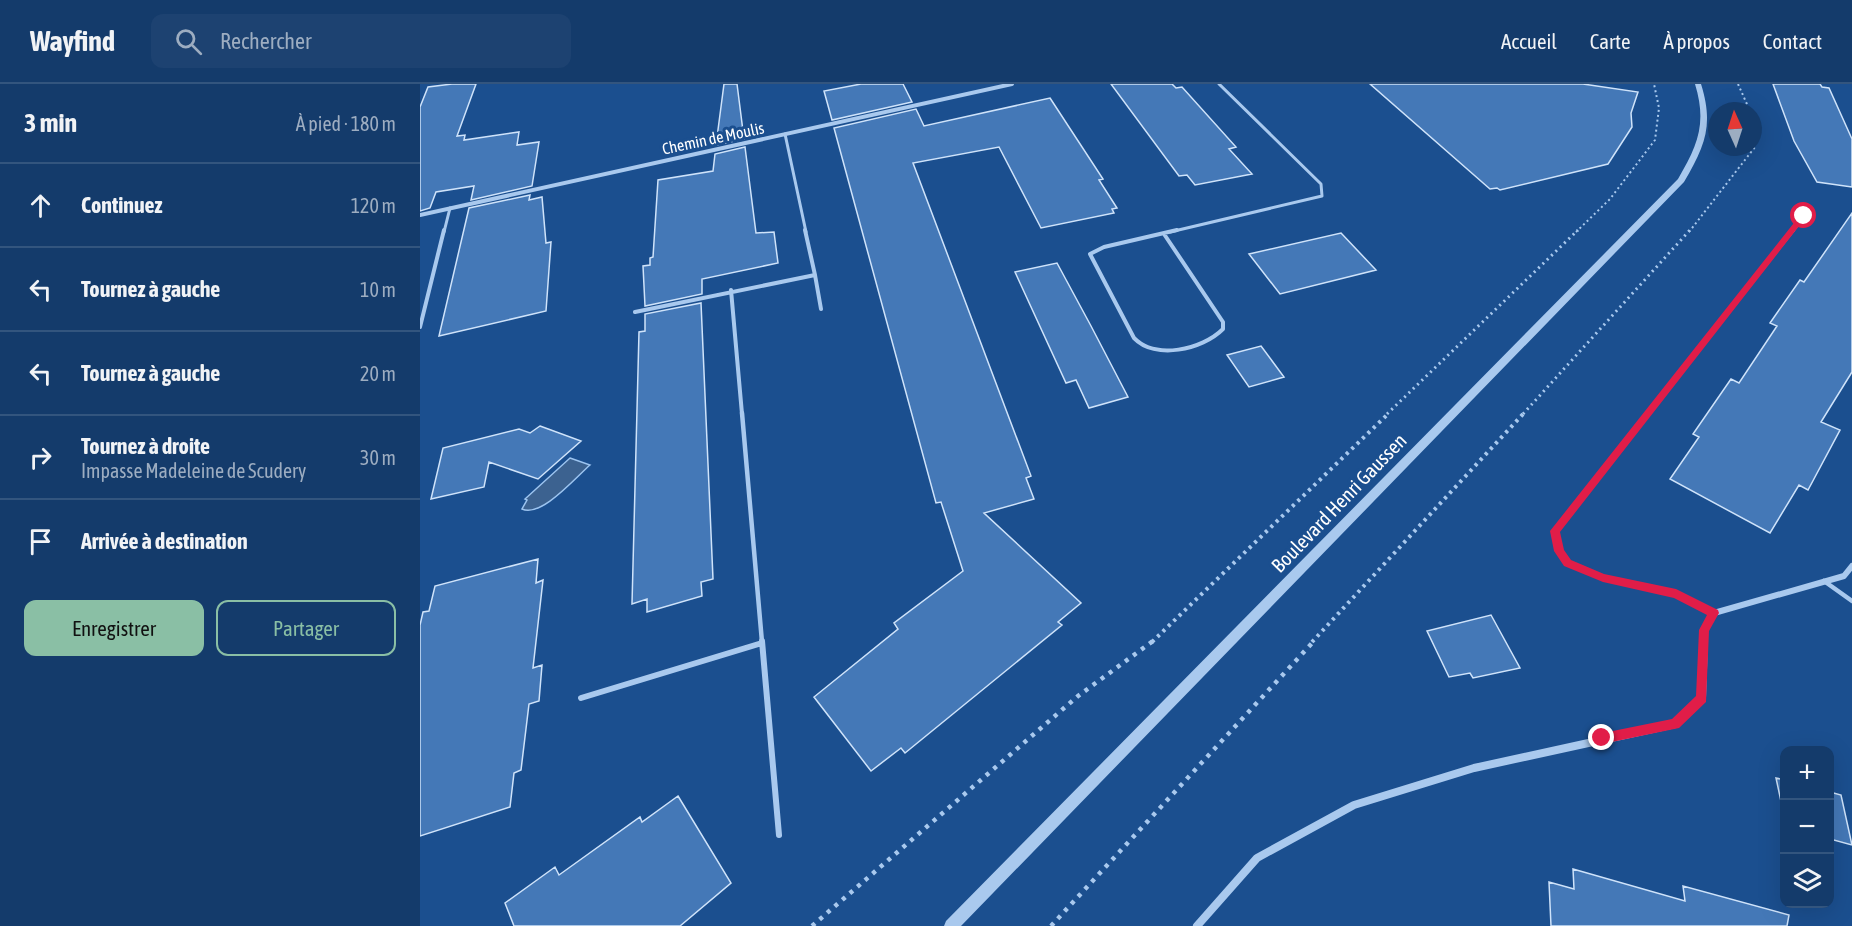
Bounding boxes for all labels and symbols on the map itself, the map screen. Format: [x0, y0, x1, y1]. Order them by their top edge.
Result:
north arrow [1708, 102, 1762, 156]
street label: Chemin de Moulis [660, 118, 766, 158]
route start [1790, 202, 1816, 228]
street label: Boulevard Henri Gaussen [1266, 428, 1411, 577]
route end [1588, 724, 1614, 750]

